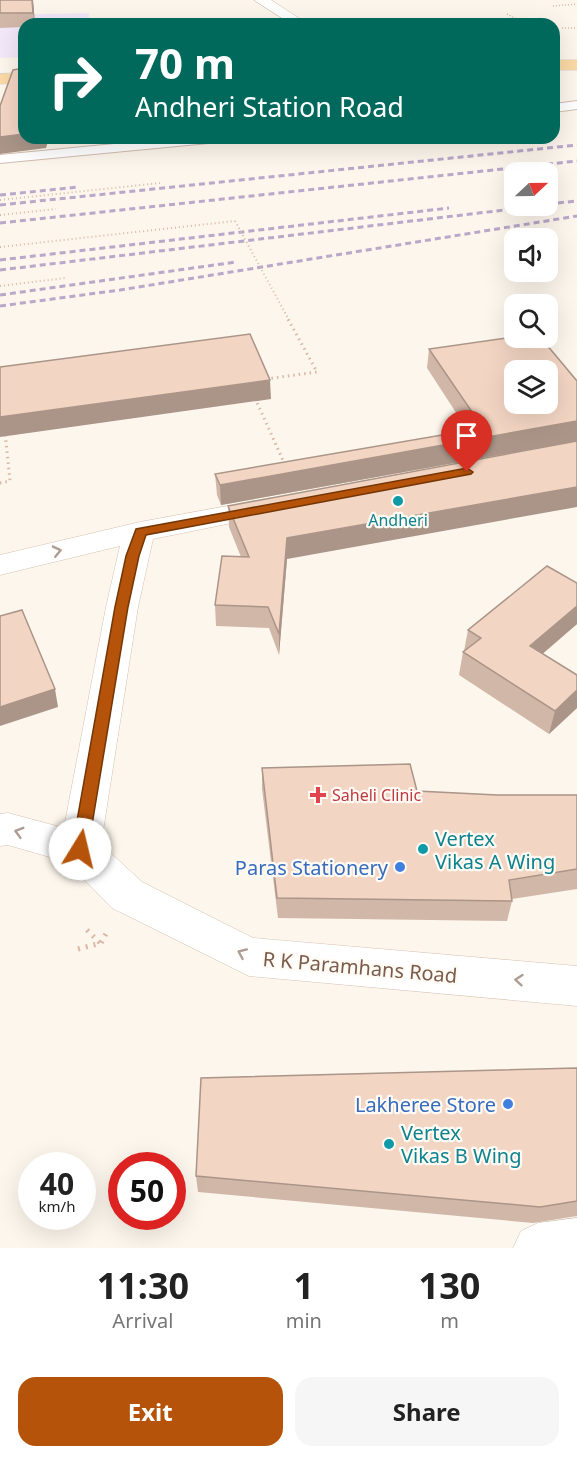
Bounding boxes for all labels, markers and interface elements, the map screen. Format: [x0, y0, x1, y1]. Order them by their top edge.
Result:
text: 70 m [135, 34, 235, 91]
icon: right [36, 42, 114, 120]
text: Andheri Station Road [135, 88, 404, 125]
north arrow [504, 162, 558, 216]
map controls [504, 162, 558, 414]
button: sound [504, 228, 558, 282]
button: search [504, 294, 558, 348]
button: layers [504, 360, 558, 414]
pin [441, 410, 492, 472]
icon: arrive [450, 419, 483, 452]
marker: Andheri [391, 494, 405, 508]
place label: Andheri [368, 509, 428, 531]
one-way arrow [52, 546, 62, 559]
place label: Saheli Clinic [332, 784, 421, 806]
marker: Saheli Clinic [309, 786, 327, 804]
position arrow [48, 817, 112, 881]
place label: Vertex Vikas A Wing [435, 825, 555, 875]
one-way arrow [14, 827, 25, 839]
marker: Vertex Vikas A Wing [416, 842, 430, 856]
place label: Paras Stationery [235, 854, 389, 881]
marker: Paras Stationery [393, 860, 407, 874]
street label: R K Paramhans Road [262, 945, 458, 989]
one-way arrow [237, 948, 248, 960]
one-way arrow [514, 974, 523, 987]
place label: Lakheree Store [355, 1091, 496, 1118]
marker: Lakheree Store [501, 1097, 515, 1111]
place label: Vertex Vikas B Wing [401, 1119, 521, 1169]
marker: Vertex Vikas B Wing [382, 1137, 396, 1151]
speed limit sign: 50 [108, 1152, 186, 1230]
text: 40 [40, 1163, 74, 1204]
text: km/h [39, 1196, 75, 1216]
text: 11:30 [97, 1261, 189, 1310]
text: 1 [294, 1261, 314, 1310]
text: 130 [419, 1261, 480, 1310]
text: Arrival [112, 1307, 173, 1334]
text: min [286, 1307, 322, 1334]
text: m [440, 1307, 459, 1334]
button: Exit [18, 1377, 283, 1446]
button: Share [295, 1377, 559, 1446]

